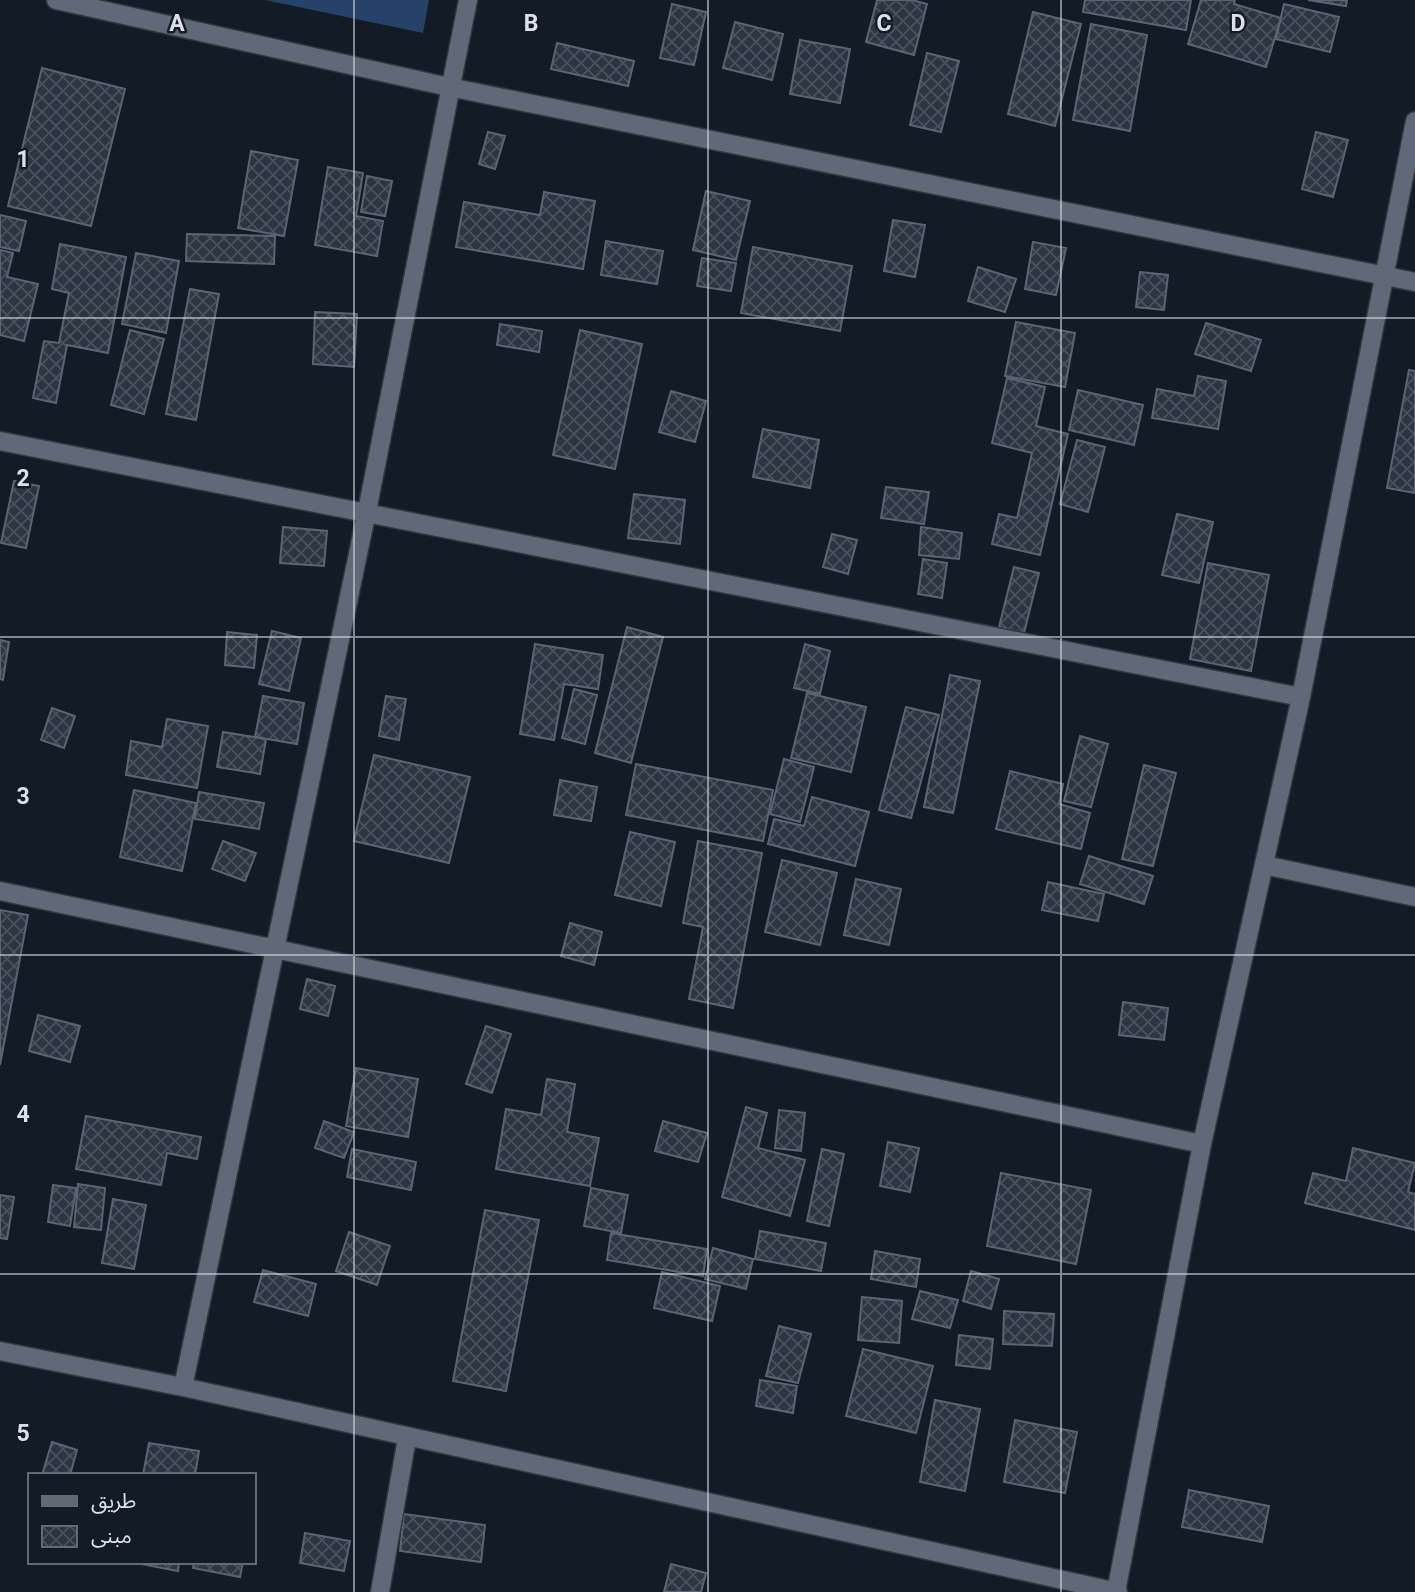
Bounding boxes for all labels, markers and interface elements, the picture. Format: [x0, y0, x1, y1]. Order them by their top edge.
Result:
text: A [169, 10, 185, 37]
text: B [524, 10, 538, 37]
text: C [876, 10, 892, 37]
text: D [1231, 10, 1245, 37]
text: 1 [16, 146, 30, 173]
text: 2 [16, 465, 30, 492]
text: 3 [16, 783, 30, 810]
text: 4 [16, 1101, 30, 1128]
text: 5 [16, 1420, 30, 1447]
legend [28, 1473, 256, 1564]
text: طريق [91, 1489, 136, 1514]
text: مبنى [91, 1524, 132, 1548]

